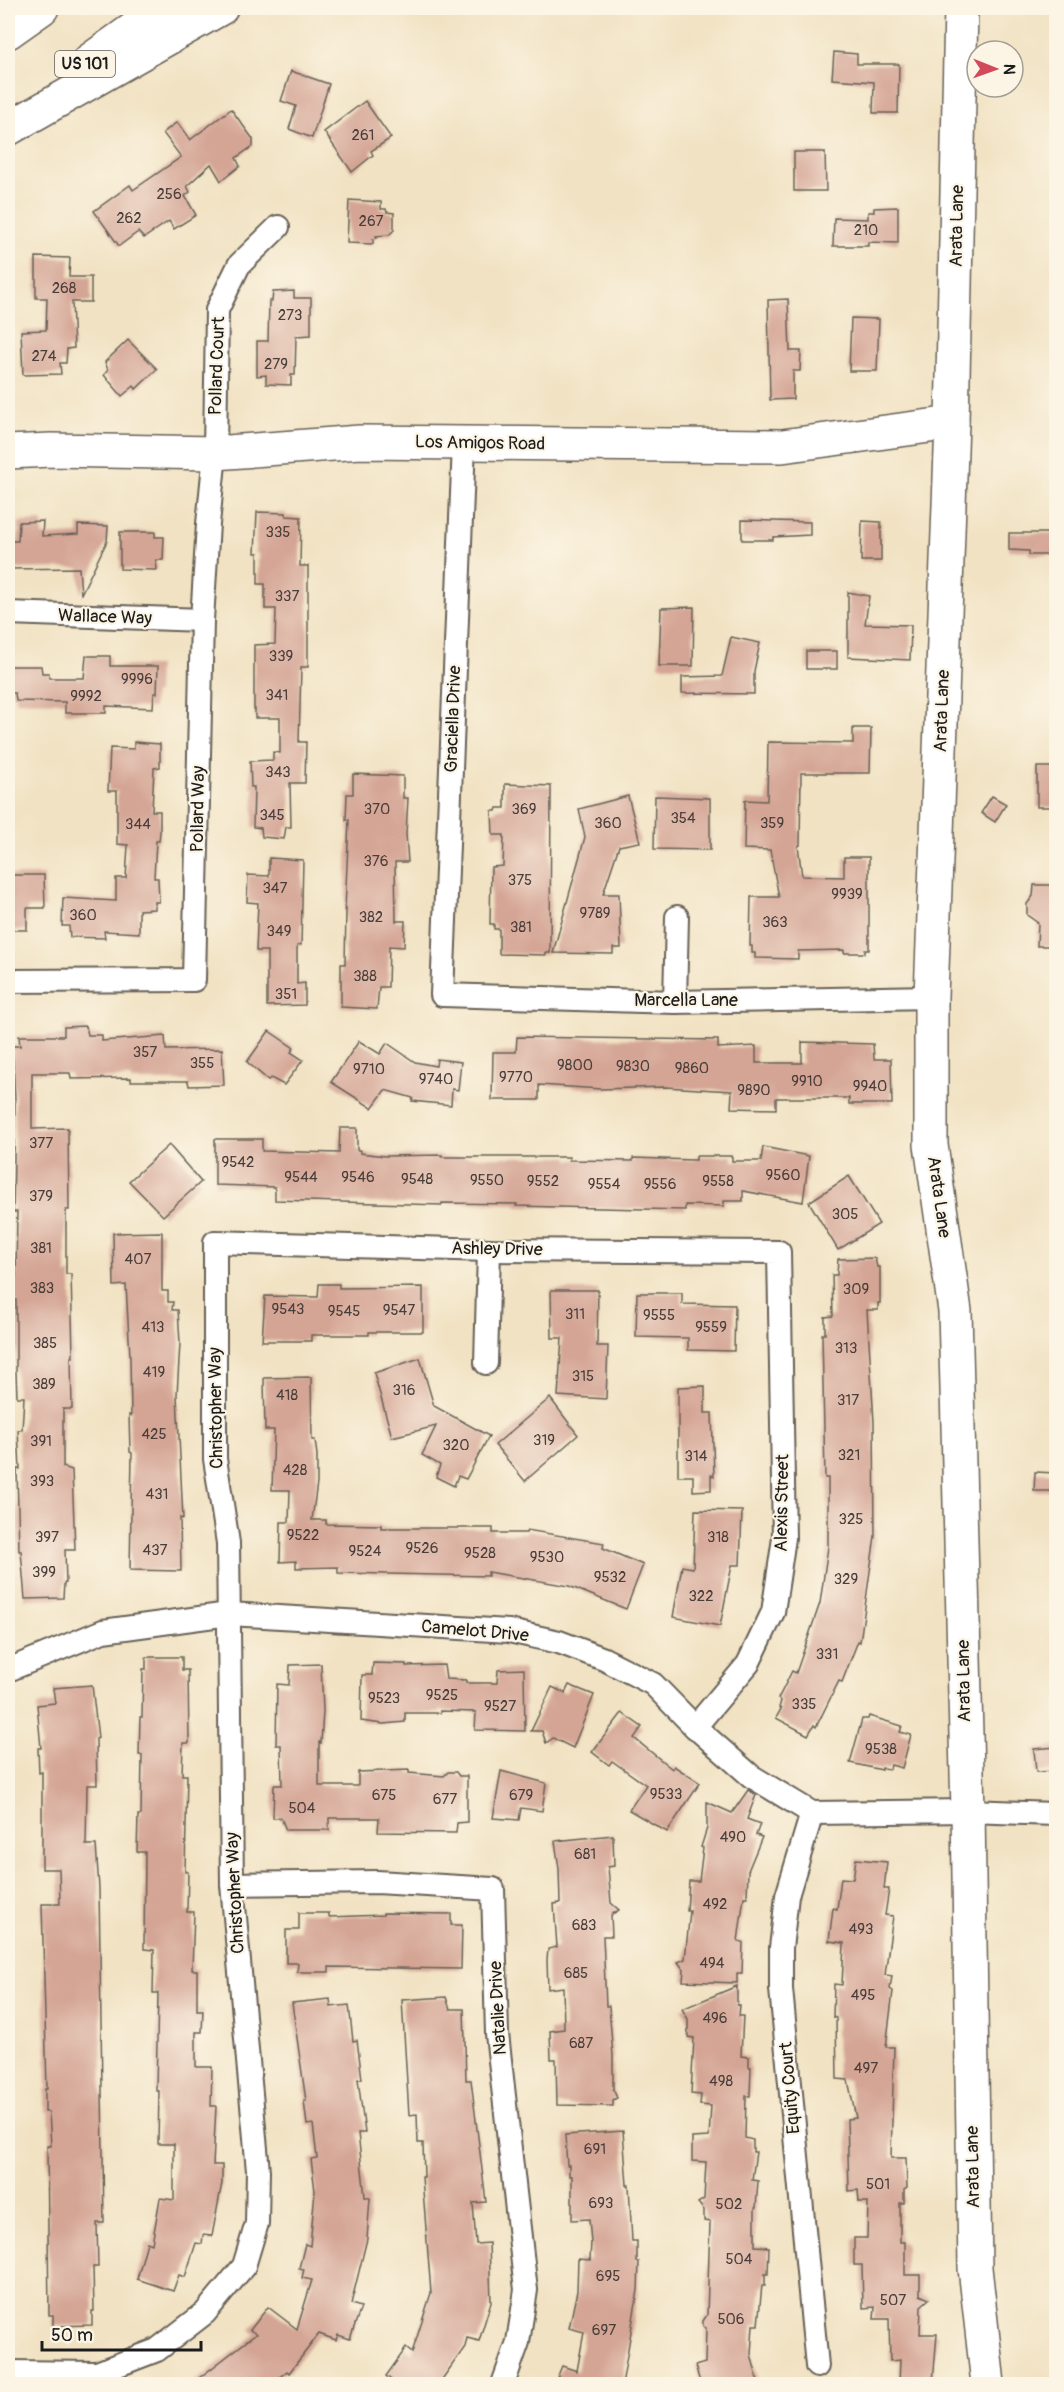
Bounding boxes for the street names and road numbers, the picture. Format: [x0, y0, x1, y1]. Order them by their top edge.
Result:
road number: US 101 [55, 51, 115, 77]
street label: Arata Lane [945, 184, 969, 267]
street label: Pollard Court [204, 315, 230, 416]
street label: Los Amigos Road [415, 430, 545, 456]
street label: Wallace Way [58, 604, 153, 630]
street label: Graciella Drive [440, 665, 466, 773]
street label: Arata Lane [929, 669, 955, 753]
street label: Pollard Way [186, 765, 210, 853]
street label: Marcella Lane [634, 989, 738, 1012]
street label: Arata Lane [922, 1155, 956, 1240]
street label: Ashley Drive [451, 1237, 543, 1261]
street label: Christopher Way [203, 1347, 229, 1469]
street label: Alexis Street [770, 1453, 794, 1552]
street label: Camelot Drive [420, 1615, 530, 1647]
street label: Arata Lane [952, 1639, 976, 1722]
street label: Christopher Way [220, 1831, 250, 1954]
street label: Natalie Drive [484, 1960, 512, 2056]
street label: Equity Court [774, 2040, 805, 2135]
street label: Arata Lane [961, 2125, 985, 2208]

